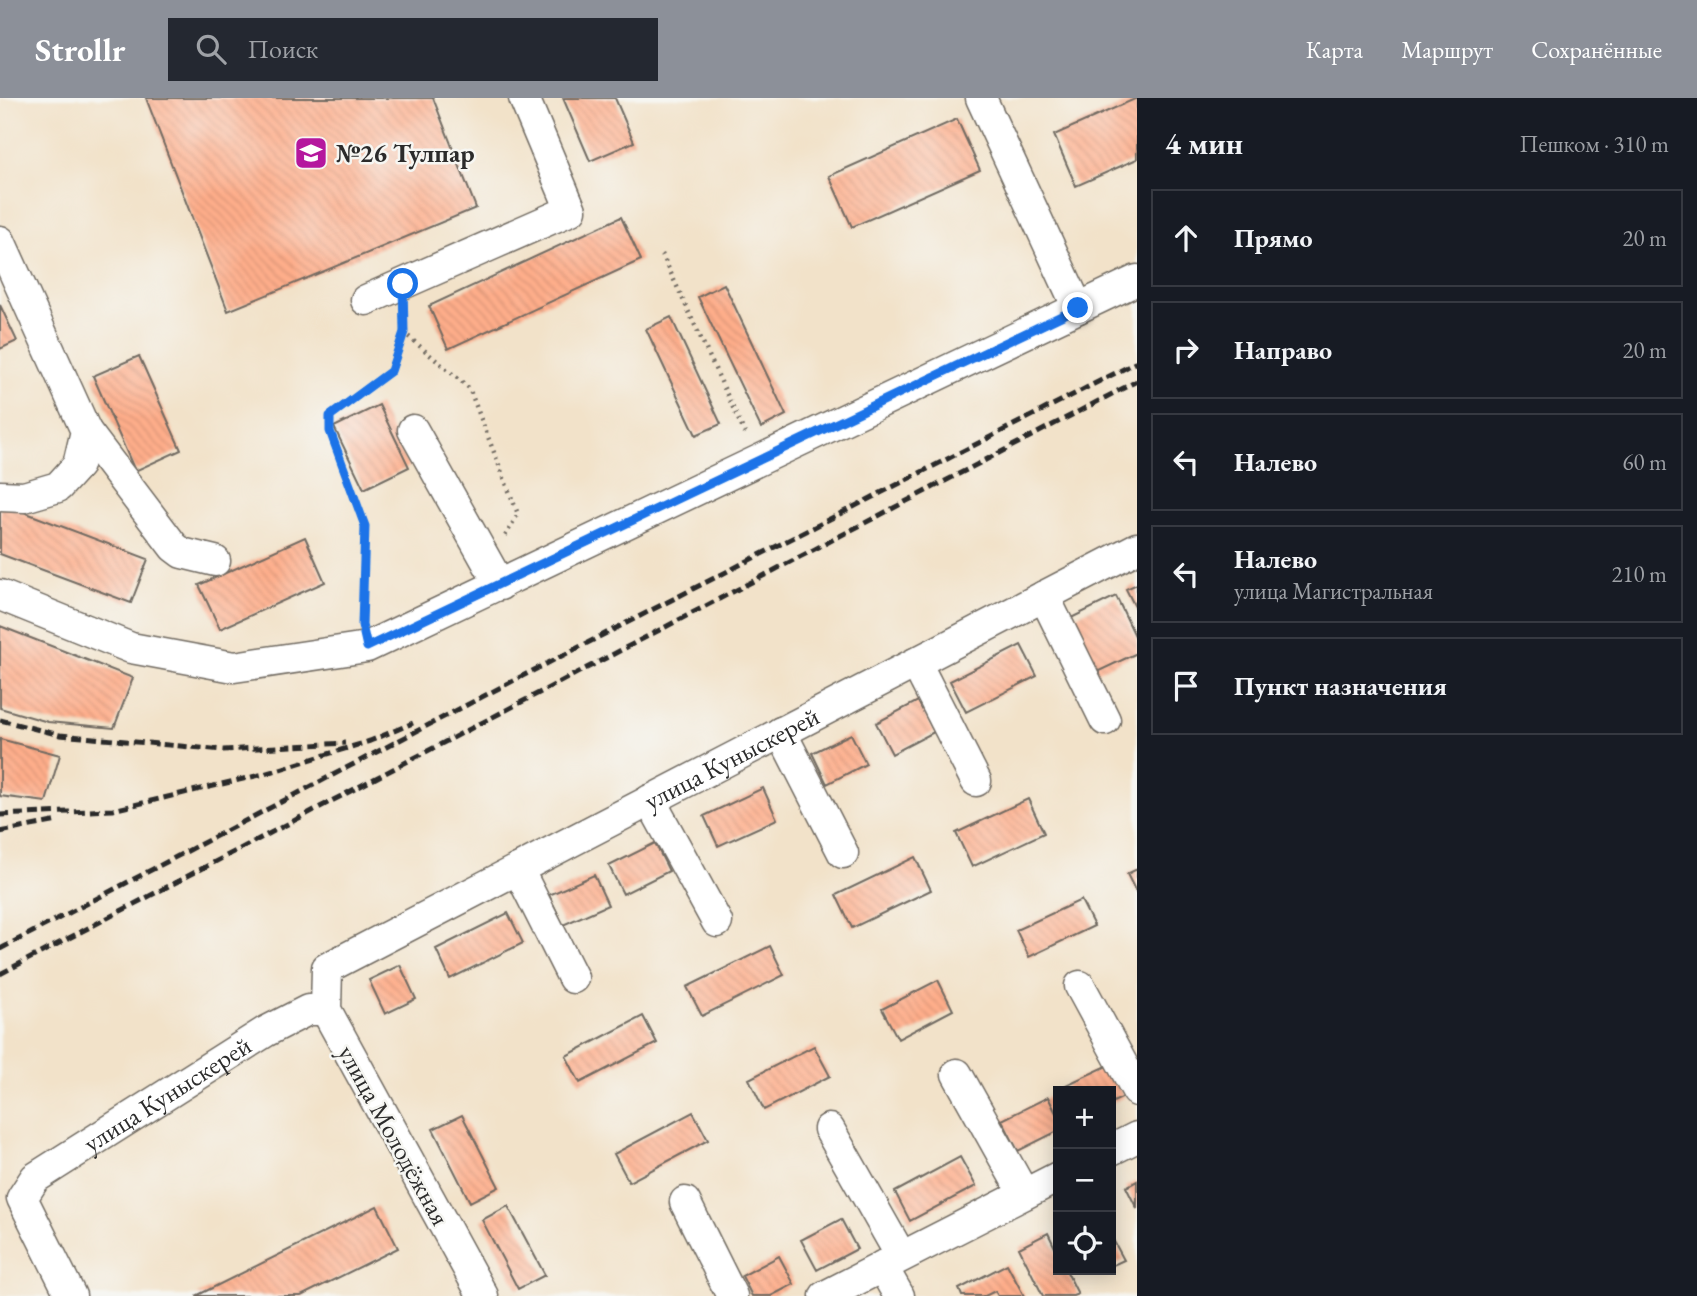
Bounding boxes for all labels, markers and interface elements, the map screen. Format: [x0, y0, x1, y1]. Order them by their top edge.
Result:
search box [168, 18, 658, 81]
text: Strollr [35, 28, 126, 71]
icon: search [192, 30, 230, 68]
text: Поиск [248, 32, 318, 66]
text: Карта [1306, 34, 1363, 65]
text: Маршрут [1401, 34, 1493, 65]
text: Сохранённые [1531, 34, 1662, 65]
text: 4 мин [1165, 124, 1243, 163]
text: Пешком · 310 m [1520, 129, 1669, 159]
school or university icon: №26 Тулпар [292, 134, 330, 172]
place label: №26 Тулпар [336, 136, 475, 170]
icon: ahead [1167, 219, 1205, 257]
text: Прямо [1234, 221, 1313, 255]
text: 20 m [1622, 223, 1667, 253]
route start [387, 268, 418, 299]
route end [1062, 292, 1093, 323]
icon: right [1167, 331, 1205, 369]
text: Направо [1234, 333, 1332, 367]
text: 20 m [1622, 335, 1667, 365]
icon: left [1167, 443, 1205, 481]
text: Налево [1234, 445, 1317, 479]
text: 60 m [1622, 447, 1667, 477]
text: Налево [1234, 542, 1317, 576]
icon: left [1167, 555, 1205, 593]
text: 210 m [1611, 559, 1667, 589]
text: улица Магистральная [1234, 576, 1433, 606]
icon: arrive [1167, 667, 1205, 705]
text: Пункт назначения [1234, 669, 1447, 703]
street label: улица Куныскерей [638, 699, 825, 818]
street label: улица Куныскерей [77, 1028, 258, 1160]
street label: улица Молодёжная [330, 1039, 458, 1231]
map controls [1053, 1086, 1116, 1275]
button: + [1053, 1086, 1116, 1149]
button: − [1053, 1149, 1116, 1212]
button: locate [1053, 1212, 1116, 1275]

